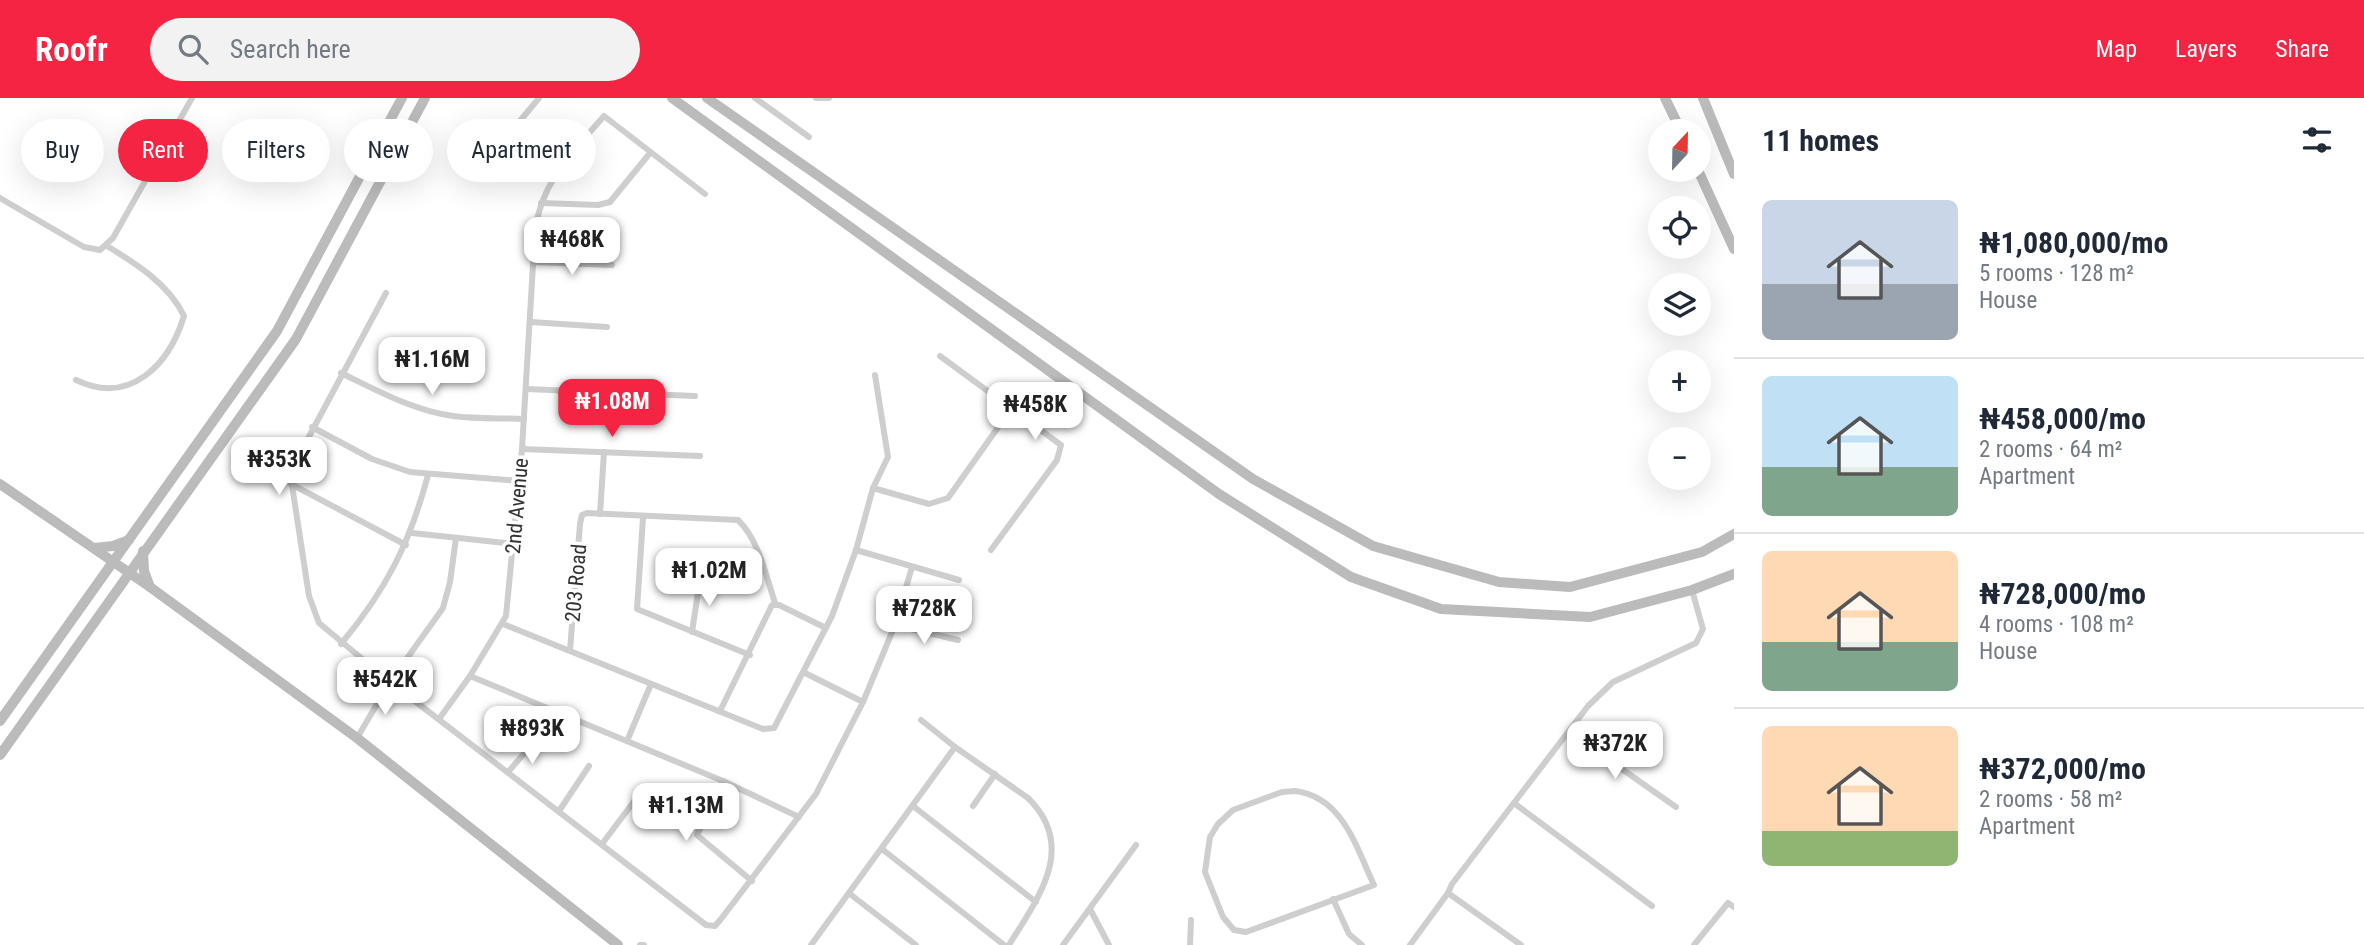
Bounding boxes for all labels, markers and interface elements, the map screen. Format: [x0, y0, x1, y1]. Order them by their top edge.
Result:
search box [150, 18, 640, 81]
text: Roofr [35, 30, 108, 69]
icon: search [174, 30, 212, 68]
text: Search here [230, 34, 351, 64]
text: Map [2096, 35, 2137, 63]
text: Layers [2175, 35, 2237, 63]
text: Share [2275, 35, 2329, 63]
chip: Buy [21, 119, 104, 182]
chip: Rent [118, 119, 208, 182]
chip: Filters [222, 119, 330, 182]
chip: New [344, 119, 433, 182]
chip: Apartment [447, 119, 596, 182]
north arrow [1648, 119, 1712, 182]
map controls [1648, 119, 1711, 490]
icon: filters [2298, 121, 2336, 159]
text: 11 homes [1762, 123, 1879, 158]
button: locate [1648, 196, 1711, 259]
pin: ₦468K [523, 218, 621, 277]
text: ₦1,080,000/mo [1979, 225, 2168, 260]
text: ₦468K [540, 226, 604, 253]
icon: home [1818, 228, 1902, 312]
text: 5 rooms · 128 m² [1979, 260, 2134, 287]
button: layers [1648, 273, 1711, 336]
text: House [1979, 287, 2037, 314]
pin: ₦1.16M [375, 338, 489, 397]
text: ₦1.16M [394, 346, 470, 373]
button: + [1648, 350, 1711, 413]
pin: ₦1.08M [555, 380, 669, 439]
pin: ₦458K [986, 382, 1084, 442]
text: ₦1.08M [574, 388, 650, 415]
text: ₦458K [1003, 391, 1067, 418]
text: ₦458,000/mo [1979, 401, 2146, 436]
icon: home [1818, 404, 1902, 488]
button: − [1648, 427, 1711, 490]
text: 2 rooms · 64 m² [1979, 436, 2122, 463]
pin: ₦353K [230, 438, 328, 497]
text: ₦353K [247, 446, 311, 473]
street label: 2nd Avenue [501, 457, 533, 555]
text: Apartment [1979, 463, 2075, 490]
street label: 203 Road [561, 543, 591, 623]
pin: ₦1.02M [652, 548, 766, 608]
text: ₦1.02M [671, 557, 747, 584]
text: ₦728,000/mo [1979, 576, 2146, 611]
icon: home [1818, 579, 1902, 663]
pin: ₦728K [875, 587, 973, 646]
text: ₦728K [892, 595, 956, 622]
text: 4 rooms · 108 m² [1979, 611, 2134, 638]
text: House [1979, 638, 2037, 665]
pin: ₦542K [336, 658, 434, 717]
text: ₦542K [353, 666, 417, 693]
pin: ₦893K [483, 706, 581, 766]
text: ₦893K [500, 715, 564, 742]
pin: ₦372K [1566, 722, 1664, 781]
text: ₦372K [1583, 730, 1647, 757]
text: ₦372,000/mo [1979, 751, 2146, 786]
icon: home [1818, 754, 1902, 838]
pin: ₦1.13M [629, 784, 743, 843]
text: 2 rooms · 58 m² [1979, 786, 2122, 813]
text: ₦1.13M [648, 792, 724, 819]
text: Apartment [1979, 813, 2075, 840]

